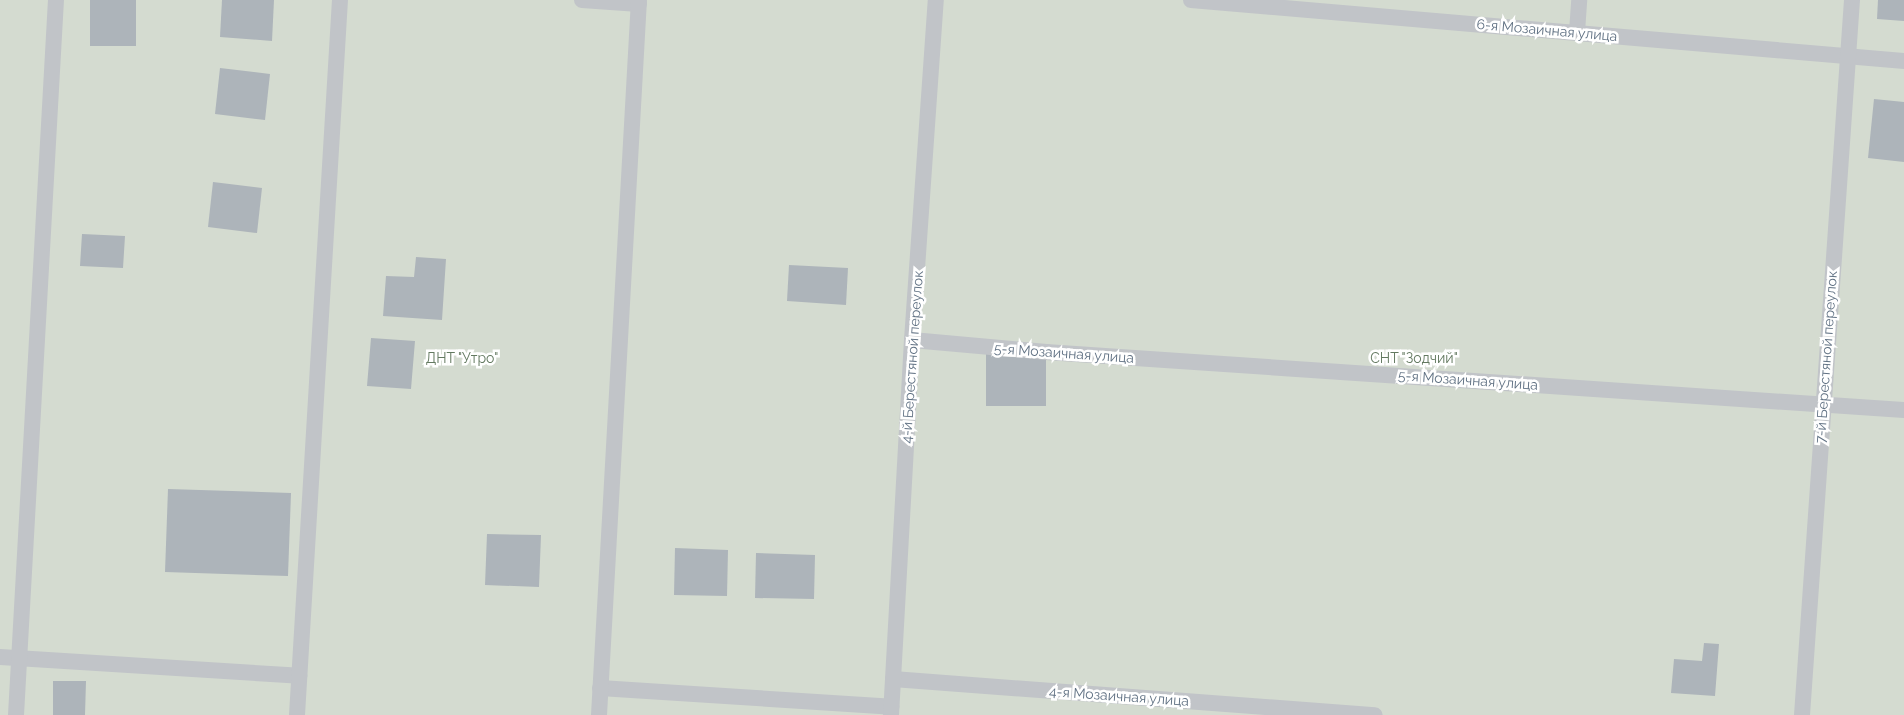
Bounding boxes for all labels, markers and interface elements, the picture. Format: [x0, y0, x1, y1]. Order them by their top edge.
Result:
street label: 6-я Мозаичная улица [1476, 15, 1618, 45]
street label: 4-й Берестяной переулок [898, 270, 926, 444]
street label: 7-й Берестяной переулок [1812, 270, 1840, 444]
street label: 5-я Мозаичная улица [993, 340, 1135, 366]
park label: ДНТ "Утро" [425, 350, 499, 366]
park label: СНТ "Зодчий" [1370, 350, 1458, 366]
street label: 5-я Мозаичная улица [1397, 367, 1539, 393]
street label: 4-я Мозаичная улица [1048, 683, 1190, 709]

